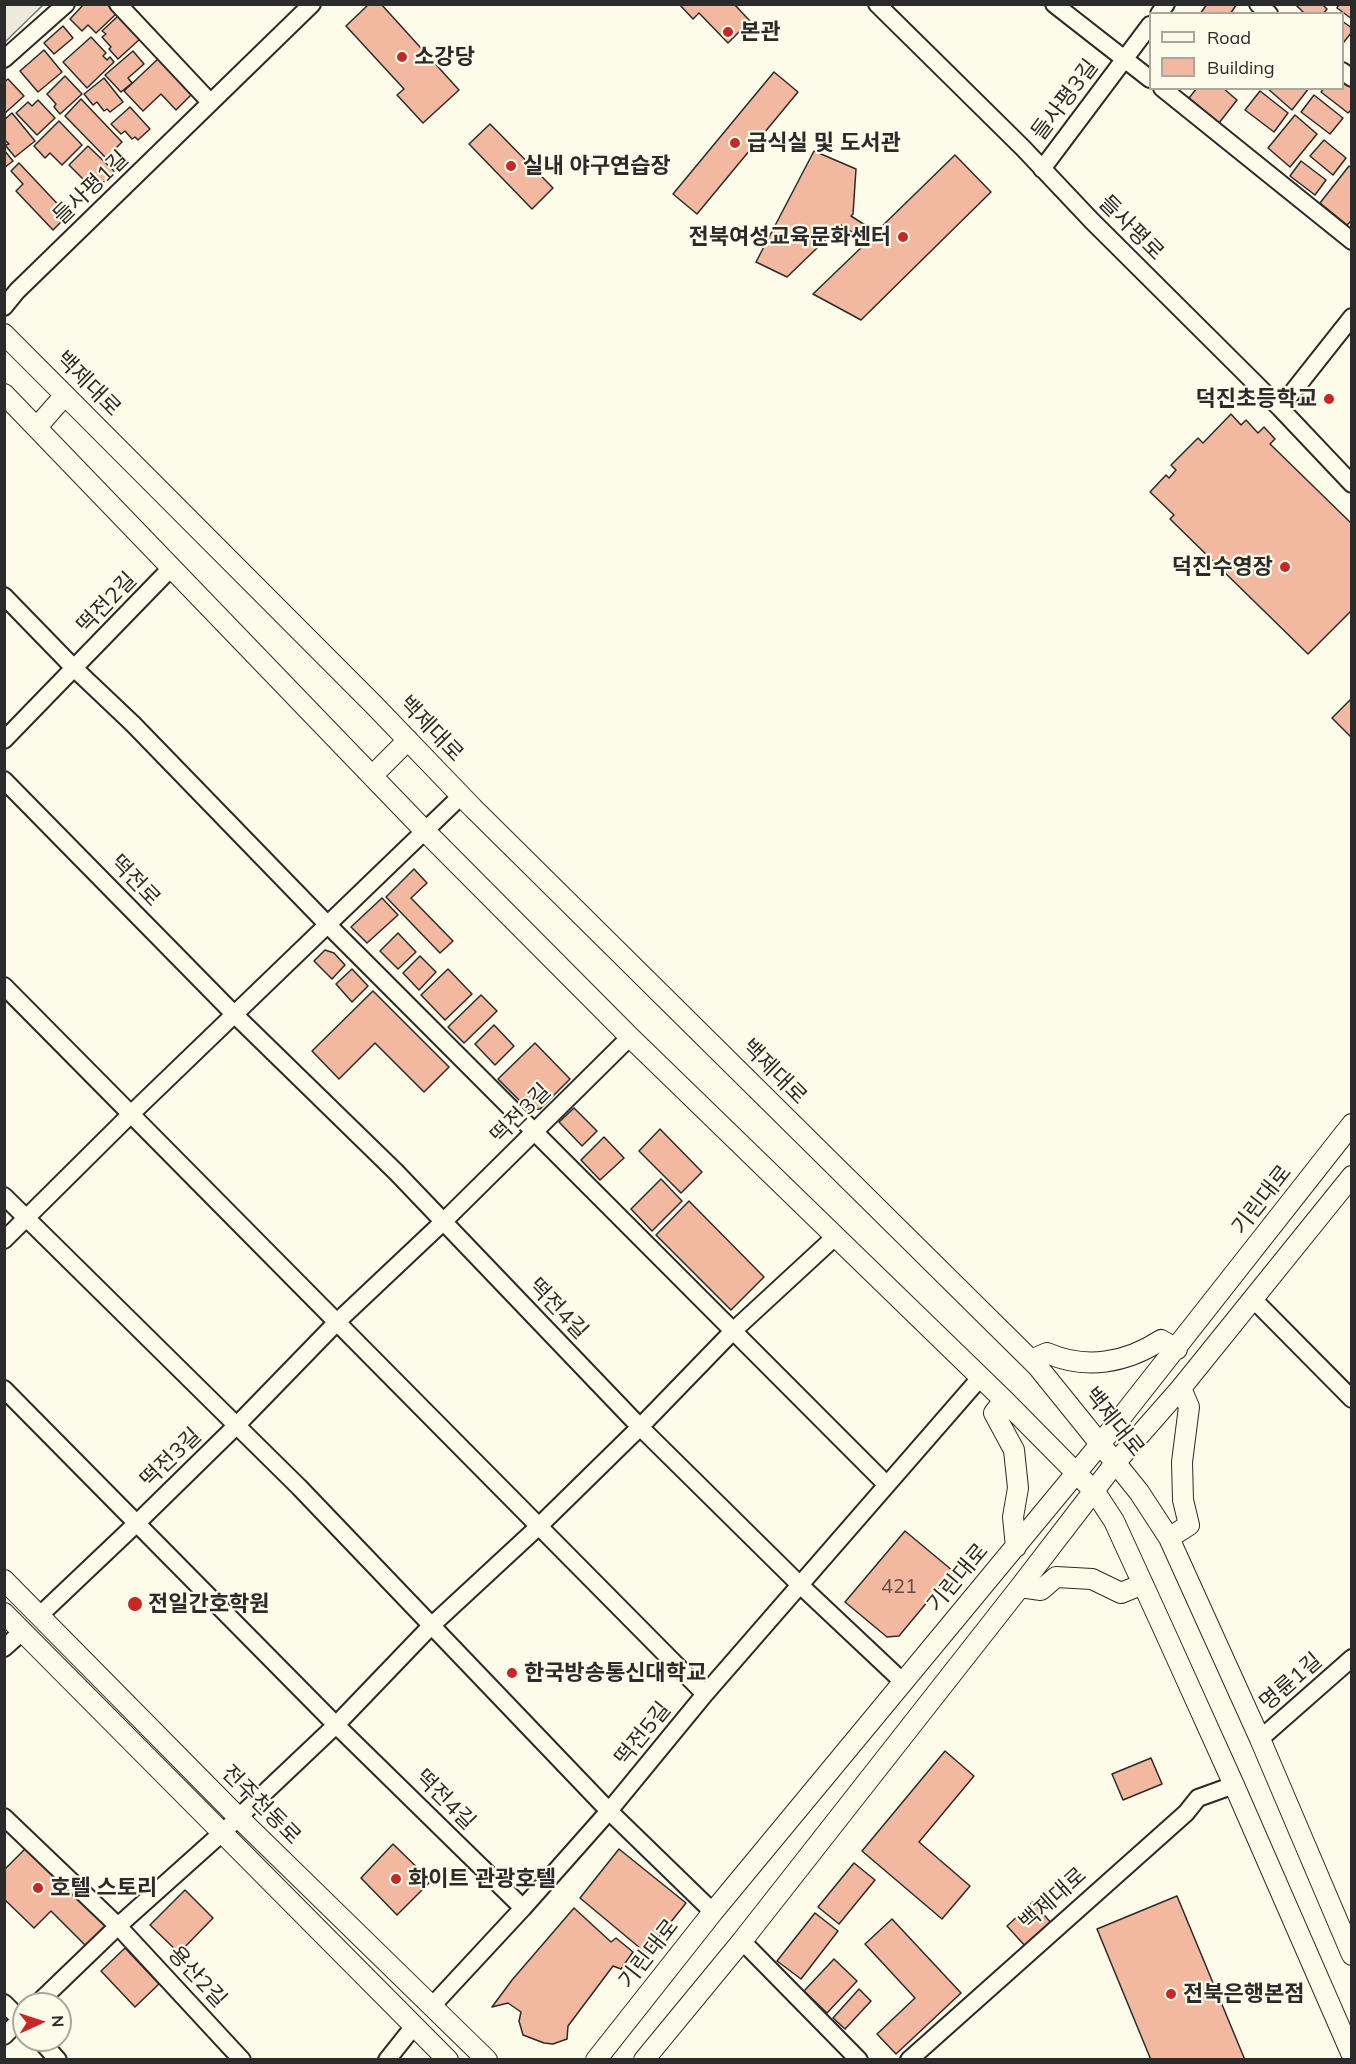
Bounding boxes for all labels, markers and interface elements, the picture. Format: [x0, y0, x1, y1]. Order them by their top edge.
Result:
legend [1149, 12, 1344, 90]
place label: 본관 [740, 19, 780, 45]
marker: 본관 [721, 25, 735, 39]
text: Road [1207, 26, 1251, 49]
place label: 소강당 [414, 44, 475, 70]
marker: 소강당 [395, 50, 409, 64]
street label: 들사평3길 [1026, 54, 1104, 146]
text: Building [1207, 56, 1275, 79]
place label: 급식실 및 도서관 [747, 130, 901, 156]
marker: 급식실 및 도서관 [728, 136, 742, 150]
street label: 들사평1길 [48, 146, 134, 230]
place label: 실내 야구연습장 [523, 153, 671, 179]
marker: 실내 야구연습장 [504, 159, 518, 173]
street label: 들사평로 [1093, 190, 1169, 266]
place label: 전북여성교육문화센터 [689, 224, 891, 250]
marker: 전북여성교육문화센터 [896, 230, 910, 244]
street label: 백제대로 [50, 346, 126, 422]
place label: 덕진초등학교 [1196, 386, 1317, 412]
marker: 덕진초등학교 [1322, 392, 1336, 406]
place label: 덕진수영장 [1172, 554, 1273, 580]
marker: 덕진수영장 [1278, 560, 1292, 574]
street label: 떡전2길 [72, 567, 142, 639]
street label: 백제대로 [393, 691, 469, 767]
street label: 떡전로 [104, 850, 166, 912]
street label: 백제대로 [736, 1034, 812, 1110]
street label: 떡전3길 [486, 1079, 556, 1149]
street label: 기린대로 [1227, 1160, 1297, 1240]
street label: 떡전4길 [523, 1273, 593, 1345]
street label: 백제대로 [1078, 1382, 1150, 1462]
street label: 떡전3길 [135, 1423, 207, 1493]
street label: 기린대로 [922, 1539, 994, 1617]
house number: 421 [881, 1575, 917, 1599]
place label: 전일간호학원 [148, 1591, 269, 1617]
marker: 전일간호학원 [126, 1595, 144, 1613]
street label: 명륜1길 [1254, 1648, 1328, 1716]
place label: 한국방송통신대학교 [524, 1660, 706, 1686]
marker: 한국방송통신대학교 [505, 1666, 519, 1680]
street label: 떡전5길 [609, 1697, 677, 1771]
street label: 전주천동로 [216, 1760, 306, 1850]
street label: 떡전4길 [410, 1765, 480, 1835]
street label: 백제대로 [1014, 1862, 1092, 1936]
place label: 화이트 관광호텔 [408, 1866, 556, 1892]
marker: 화이트 관광호텔 [389, 1872, 403, 1886]
place label: 호텔 스토리 [50, 1875, 157, 1901]
marker: 호텔 스토리 [31, 1881, 45, 1895]
street label: 기린대로 [614, 1914, 684, 1994]
street label: 용산2길 [162, 1941, 232, 2013]
place label: 전북은행본점 [1183, 1981, 1304, 2007]
marker: 전북은행본점 [1164, 1987, 1178, 2001]
north arrow [12, 1992, 72, 2052]
text: N [48, 2015, 68, 2028]

